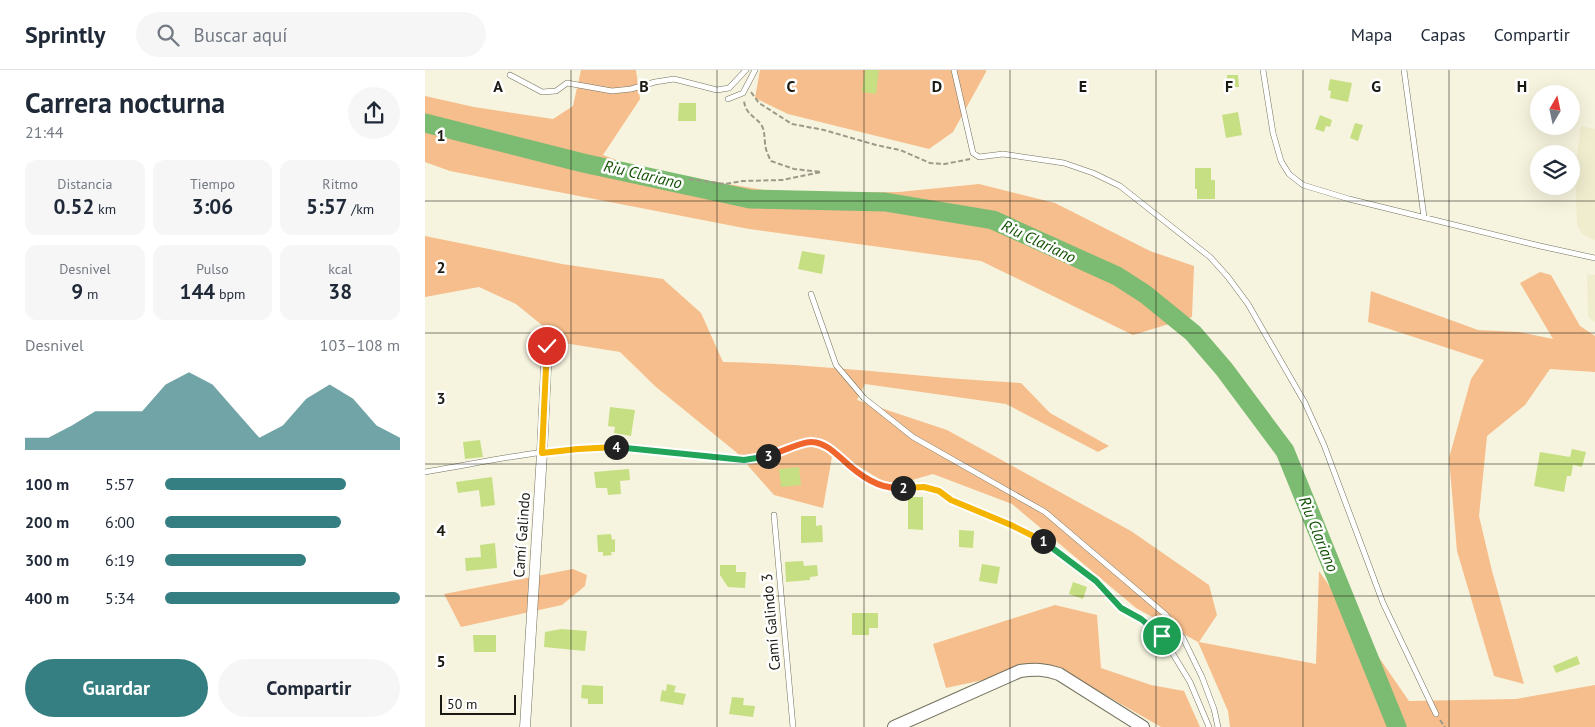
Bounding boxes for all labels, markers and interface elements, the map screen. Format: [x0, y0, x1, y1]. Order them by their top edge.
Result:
search box [136, 12, 486, 57]
text: Sprintly [25, 19, 106, 50]
icon: search [154, 21, 182, 49]
text: Buscar aquí [194, 23, 287, 47]
text: Mapa [1351, 23, 1393, 46]
text: Capas [1421, 23, 1466, 46]
text: Compartir [1494, 23, 1570, 46]
text: A [493, 76, 503, 96]
text: B [639, 76, 649, 96]
text: C [787, 76, 796, 96]
text: D [932, 76, 942, 96]
text: E [1079, 76, 1087, 96]
text: F [1225, 76, 1233, 96]
text: G [1371, 76, 1381, 96]
text: H [1517, 76, 1527, 96]
text: Carrera nocturna [25, 84, 225, 121]
north arrow [1530, 85, 1580, 135]
map controls [1530, 85, 1580, 195]
button: share [348, 87, 400, 139]
text: 21:44 [25, 122, 63, 142]
text: 1 [436, 125, 446, 145]
button: layers [1530, 145, 1580, 195]
water label: Riu Clariano [602, 155, 684, 193]
text: Distancia [57, 175, 112, 193]
text: Tiempo [190, 175, 235, 193]
text: Ritmo [322, 175, 358, 193]
text: 0.52 [53, 193, 94, 220]
text: 3:06 [192, 193, 233, 220]
text: 5:57 [306, 193, 347, 220]
text: km [94, 200, 116, 218]
text: /km [347, 200, 374, 218]
water label: Riu Clariano [999, 215, 1079, 267]
text: 2 [436, 257, 446, 277]
text: Desnivel [59, 260, 111, 278]
text: Pulso [196, 260, 229, 278]
text: kcal [328, 260, 352, 278]
text: 9 [71, 278, 83, 305]
text: 144 [180, 278, 215, 305]
text: 38 [328, 278, 352, 305]
text: m [83, 285, 98, 303]
text: bpm [215, 285, 245, 303]
pin [526, 325, 568, 367]
icon: check [533, 332, 561, 360]
text: Desnivel [25, 335, 84, 355]
text: 103–108 m [320, 335, 400, 355]
text: 3 [436, 388, 446, 408]
pin: 4 [603, 434, 629, 460]
text: 4 [613, 438, 620, 456]
pin: 3 [755, 444, 781, 468]
text: 3 [765, 447, 772, 465]
text: 100 m [25, 474, 69, 494]
text: 5:57 [105, 474, 135, 494]
pin: 2 [891, 476, 915, 500]
text: 2 [900, 479, 907, 497]
street label: Camí Galindo [509, 492, 534, 578]
water label: Riu Clariano [1295, 493, 1343, 575]
text: 200 m [25, 512, 69, 532]
text: 6:00 [105, 512, 135, 532]
text: 4 [436, 520, 446, 540]
pin: 1 [1031, 528, 1055, 554]
text: 1 [1040, 532, 1047, 550]
text: 300 m [25, 550, 69, 570]
text: 6:19 [105, 550, 135, 570]
street label: Camí Galindo 3 [757, 573, 784, 671]
text: 400 m [25, 588, 69, 608]
text: 5:34 [105, 588, 135, 608]
pin [1141, 615, 1183, 657]
icon: arrive [1148, 622, 1176, 650]
text: 5 [436, 651, 446, 671]
button: Guardar [25, 659, 208, 717]
button: Compartir [218, 659, 400, 717]
scale bar [440, 692, 516, 715]
text: 50 m [447, 695, 477, 713]

